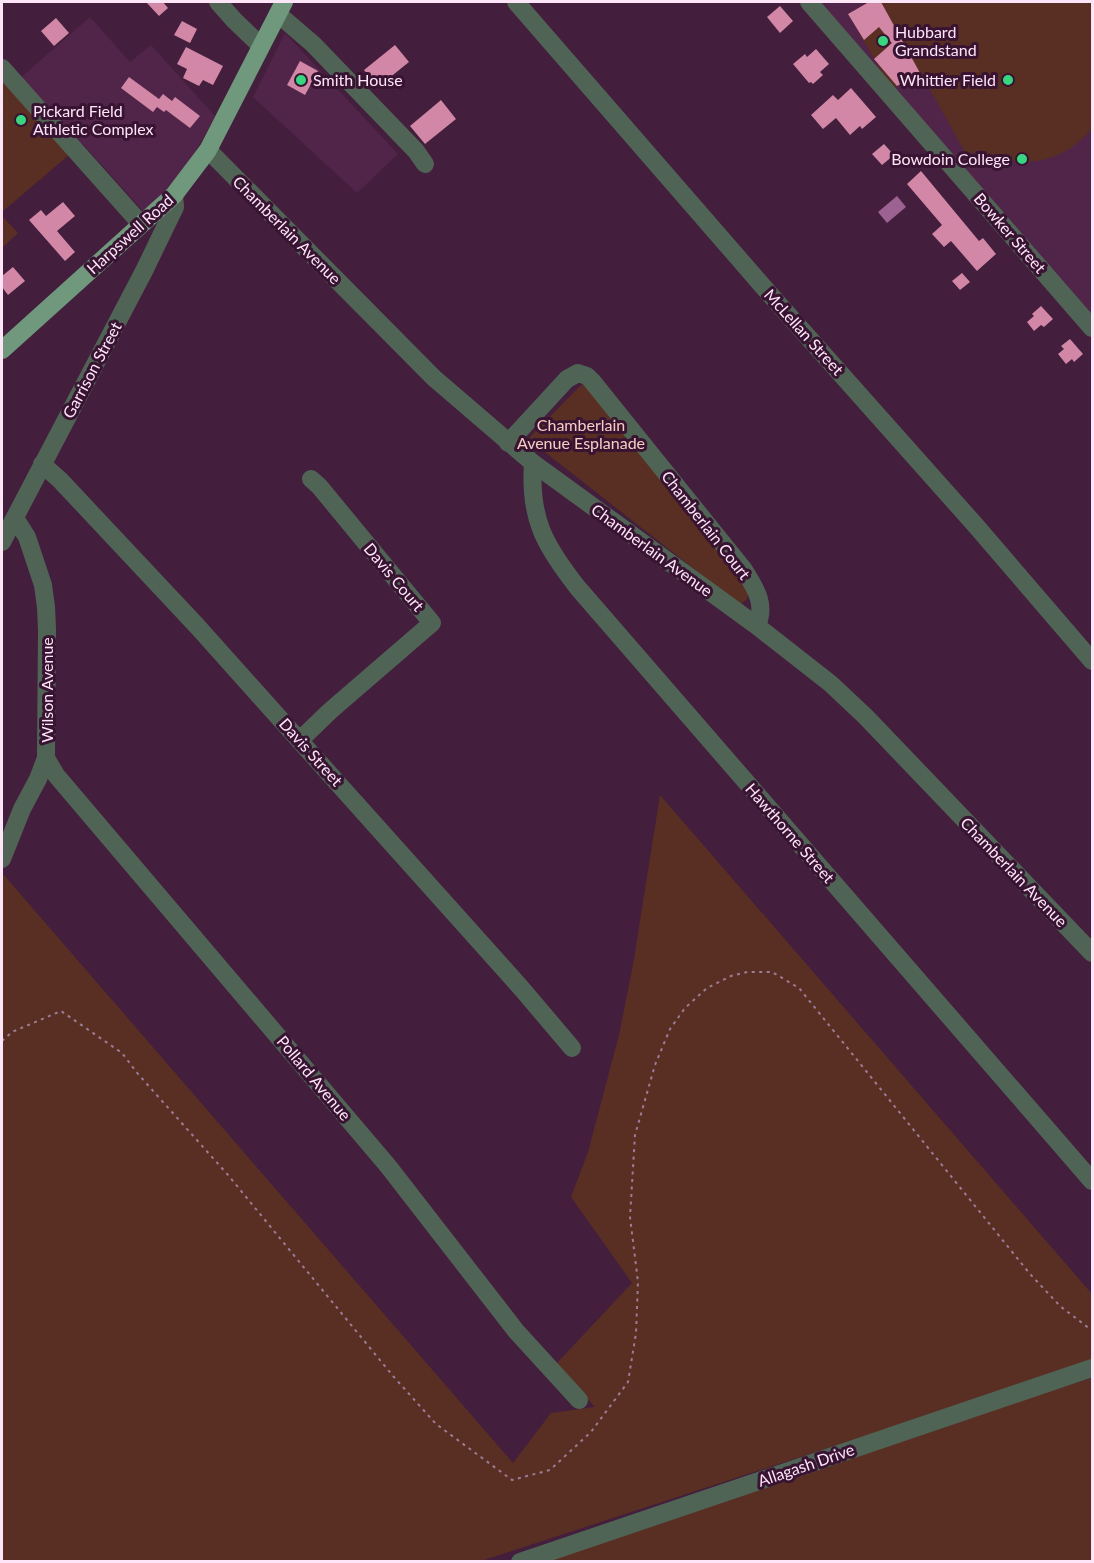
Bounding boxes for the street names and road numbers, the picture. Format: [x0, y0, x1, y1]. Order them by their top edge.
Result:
street label: Chamberlain Avenue [229, 172, 345, 288]
street label: Bowker Street [971, 189, 1050, 277]
street label: Harpswell Road [83, 190, 177, 277]
street label: McLellan Street [761, 285, 848, 379]
street label: Garrison Street [58, 318, 125, 421]
street label: Chamberlain Court [658, 467, 755, 583]
street label: Chamberlain Avenue [588, 499, 717, 600]
street label: Davis Court [360, 539, 428, 615]
street label: Wilson Avenue [37, 637, 56, 743]
street label: Davis Street [276, 714, 347, 790]
street label: Hawthorne Street [742, 779, 839, 887]
street label: Chamberlain Avenue [957, 813, 1072, 930]
street label: Pollard Avenue [273, 1031, 355, 1124]
street label: Allagash Drive [755, 1439, 857, 1490]

